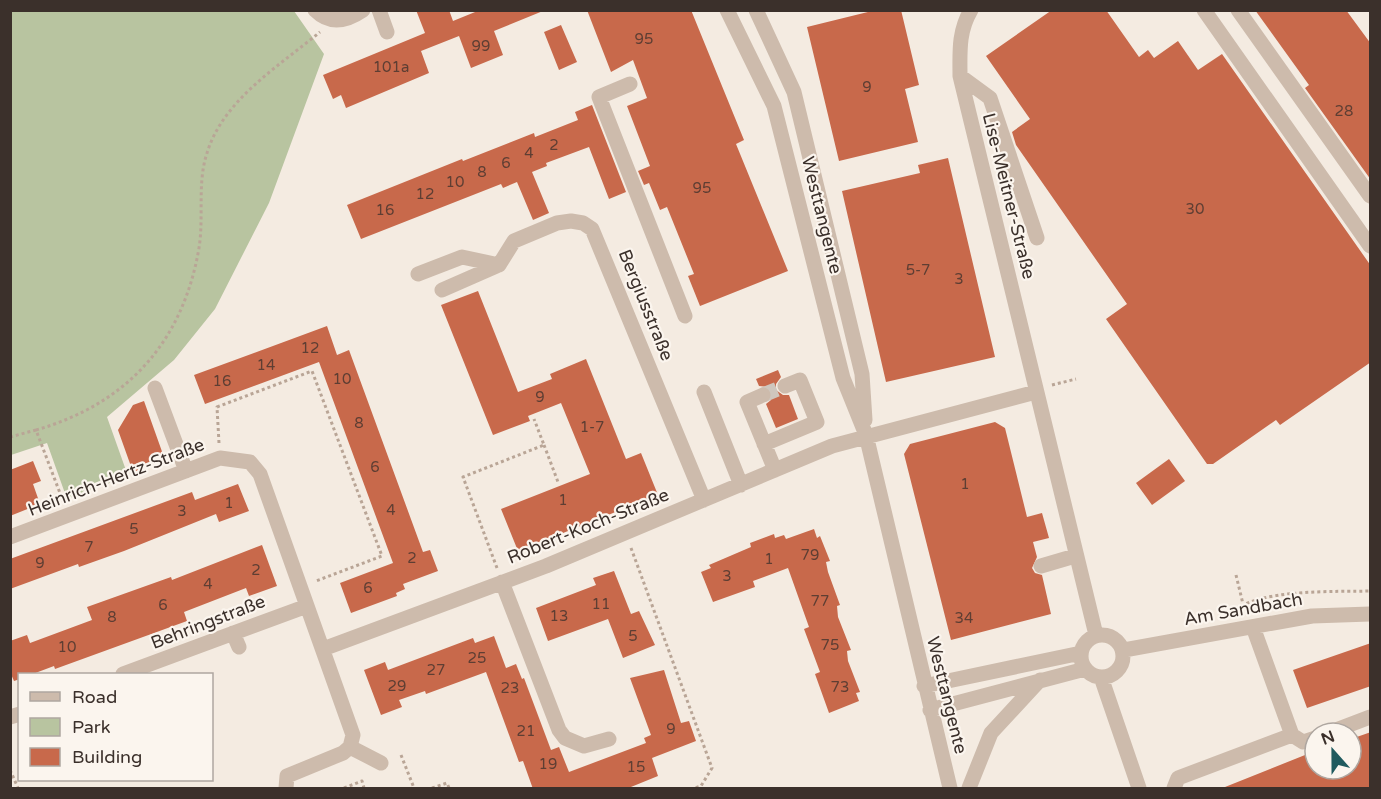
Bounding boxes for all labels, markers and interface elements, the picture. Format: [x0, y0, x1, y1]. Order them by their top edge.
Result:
house number: 95 [635, 30, 653, 48]
house number: 99 [472, 37, 490, 55]
house number: 101a [373, 58, 409, 76]
house number: 9 [862, 78, 872, 96]
house number: 28 [1335, 102, 1353, 120]
street label: Lise-Meitner-Straße [978, 111, 1040, 281]
house number: 2 [549, 136, 559, 154]
house number: 4 [524, 144, 534, 162]
house number: 6 [501, 154, 511, 172]
street label: Westtangente [797, 154, 847, 276]
house number: 8 [477, 163, 487, 181]
house number: 10 [446, 173, 464, 191]
house number: 95 [693, 179, 711, 197]
house number: 12 [416, 185, 434, 203]
house number: 30 [1186, 200, 1204, 218]
house number: 16 [376, 201, 394, 219]
street label: Bergiusstraße [614, 246, 678, 364]
house number: 5-7 [906, 261, 930, 279]
house number: 3 [954, 270, 964, 288]
house number: 12 [301, 339, 319, 357]
house number: 14 [257, 356, 275, 374]
house number: 10 [333, 370, 351, 388]
house number: 16 [213, 372, 231, 390]
house number: 9 [535, 388, 545, 406]
house number: 8 [354, 414, 364, 432]
house number: 1-7 [580, 418, 604, 436]
street label: Heinrich-Hertz-Straße [25, 433, 207, 521]
house number: 6 [370, 458, 380, 476]
house number: 1 [960, 475, 970, 493]
street label: Robert-Koch-Straße [504, 483, 672, 569]
house number: 1 [558, 491, 568, 509]
house number: 1 [224, 494, 234, 512]
house number: 4 [386, 501, 396, 519]
house number: 3 [177, 502, 187, 520]
house number: 5 [129, 520, 139, 538]
house number: 7 [84, 538, 94, 556]
house number: 79 [801, 546, 819, 564]
house number: 2 [407, 549, 417, 567]
house number: 1 [764, 550, 774, 568]
house number: 9 [35, 554, 45, 572]
house number: 2 [251, 561, 261, 579]
house number: 3 [722, 567, 732, 585]
house number: 4 [203, 575, 213, 593]
house number: 6 [363, 579, 373, 597]
street label: Am Sandbach [1182, 588, 1304, 630]
street label: Behringstraße [148, 590, 268, 654]
house number: 77 [811, 592, 829, 610]
house number: 11 [592, 595, 610, 613]
house number: 6 [158, 596, 168, 614]
house number: 13 [550, 607, 568, 625]
house number: 8 [107, 608, 117, 626]
house number: 34 [955, 609, 973, 627]
house number: 5 [628, 627, 638, 645]
street label: Westtangente [922, 634, 972, 756]
house number: 75 [821, 636, 839, 654]
house number: 10 [58, 638, 76, 656]
house number: 25 [468, 649, 486, 667]
house number: 27 [427, 661, 445, 679]
legend [18, 673, 213, 781]
house number: 29 [388, 677, 406, 695]
house number: 73 [831, 678, 849, 696]
house number: 23 [501, 679, 519, 697]
text: Road [72, 686, 117, 708]
text: Park [72, 716, 111, 738]
house number: 9 [666, 720, 676, 738]
north arrow [1303, 721, 1363, 781]
house number: 21 [517, 722, 535, 740]
text: N [1318, 726, 1338, 750]
text: Building [72, 746, 142, 768]
house number: 19 [539, 755, 557, 773]
house number: 15 [627, 758, 645, 776]

